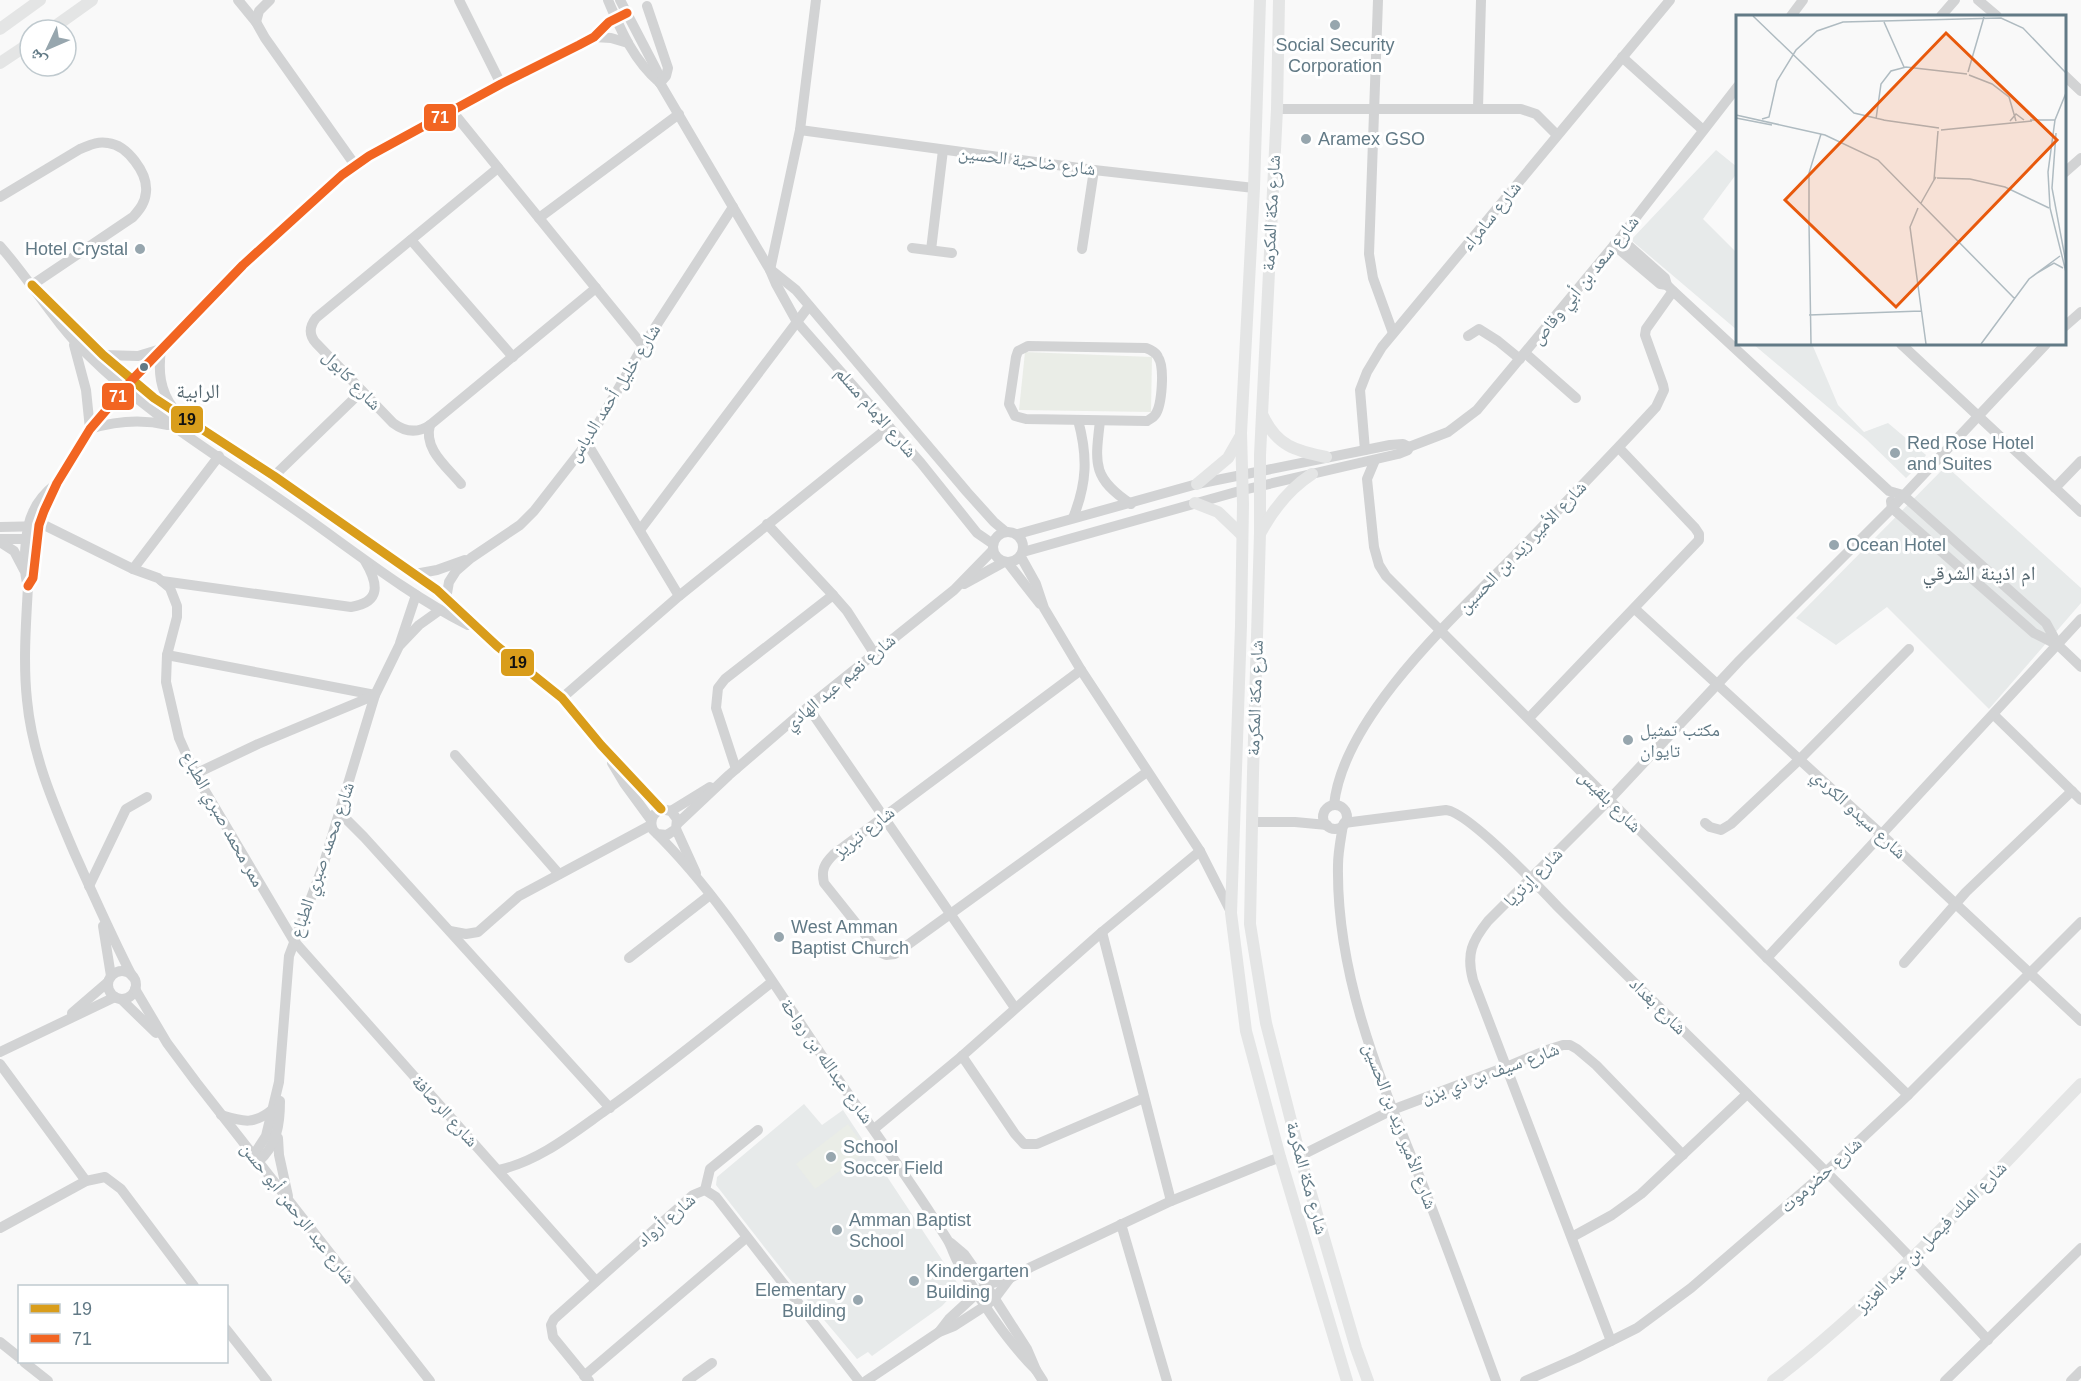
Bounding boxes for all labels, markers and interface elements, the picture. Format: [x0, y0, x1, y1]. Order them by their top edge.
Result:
inset map [1736, 15, 2066, 345]
north arrow [18, 18, 78, 78]
marker: Social Security Corporation [1328, 18, 1342, 32]
place label: Social Security Corporation [1275, 35, 1395, 76]
text: ش [26, 45, 50, 70]
line badge: 71 [423, 103, 457, 132]
text: 71 [431, 109, 449, 126]
place label: Aramex GSO [1318, 129, 1425, 149]
marker: Aramex GSO [1299, 132, 1313, 146]
street label: شارع ضاحية الحسين [957, 143, 1097, 180]
street label: شارع مكة المكرمة [1258, 154, 1285, 272]
street label: شارع سامراء [1457, 177, 1526, 255]
street label: شارع سعد بن أبي وقاص [1527, 211, 1646, 351]
place label: Hotel Crystal [25, 239, 128, 259]
marker: Hotel Crystal [133, 242, 147, 256]
street label: شارع خليل أحمد الدباس [563, 320, 665, 466]
street label: شارع كابول [318, 346, 385, 415]
unlabelled marker [138, 361, 150, 373]
street label: شارع الإمام مسلم [830, 363, 921, 463]
district label: الرابية [176, 380, 220, 403]
line badge: 71 [101, 382, 135, 411]
text: 71 [109, 388, 127, 405]
line badge: 19 [170, 405, 204, 434]
text: 19 [178, 411, 196, 428]
place label: Red Rose Hotel and Suites [1907, 433, 2034, 474]
marker: Red Rose Hotel and Suites [1888, 446, 1902, 460]
street label: شارع الأمير زيد بن الحسين [1454, 477, 1591, 618]
place label: Ocean Hotel [1846, 535, 1946, 555]
marker: Ocean Hotel [1827, 538, 1841, 552]
district label: ام اذينة الشرقي [1923, 562, 2035, 589]
street label: شارع نعيم عبد الهادي [780, 630, 902, 738]
street label: شارع مكة المكرمة [1243, 640, 1268, 756]
line badge: 19 [500, 648, 535, 677]
text: 19 [509, 654, 527, 671]
place label: مكتب تمثيل تايوان [1640, 720, 1720, 762]
marker: مكتب تمثيل تايوان [1621, 733, 1635, 747]
street label: ممر محمد صبري الطباع [173, 748, 269, 893]
street label: شارع سيدو الكردي [1805, 765, 1910, 866]
street label: شارع بلقيس [1574, 766, 1645, 837]
street label: شارع محمد صبري الطباع [286, 780, 362, 942]
street label: شارع تبريز [829, 802, 899, 863]
street label: شارع إرتريا [1500, 844, 1568, 912]
place label: West Amman Baptist Church [791, 917, 909, 958]
marker: West Amman Baptist Church [772, 930, 786, 944]
street label: شارع بغداد [1625, 974, 1690, 1039]
street label: شارع عبدالله بن رواحة [776, 995, 877, 1128]
street label: شارع سيف بن ذي يزن [1418, 1039, 1563, 1112]
street label: شارع الأمير زيد بن الحسين [1358, 1040, 1441, 1212]
street label: شارع الرصافة [407, 1071, 482, 1151]
street label: شارع مكة المكرمة [1281, 1119, 1332, 1237]
street label: شارع حضرموت [1776, 1133, 1866, 1217]
place label: School Soccer Field [843, 1137, 943, 1178]
street label: شارع عبد الرحمن أبو حسن [236, 1138, 360, 1288]
marker: School Soccer Field [824, 1150, 838, 1164]
street label: شارع الملك فيصل بن عبد العزيز [1850, 1157, 2012, 1318]
street label: شارع أرواد [632, 1189, 700, 1251]
place label: Amman Baptist School [849, 1210, 971, 1251]
marker: Amman Baptist School [830, 1223, 844, 1237]
place label: Kindergarten Building [926, 1261, 1029, 1302]
marker: Kindergarten Building [907, 1274, 921, 1288]
place label: Elementary Building [755, 1280, 846, 1321]
legend [18, 1285, 228, 1363]
marker: Elementary Building [851, 1293, 865, 1307]
text: 19 [72, 1299, 92, 1319]
text: 71 [72, 1329, 92, 1349]

